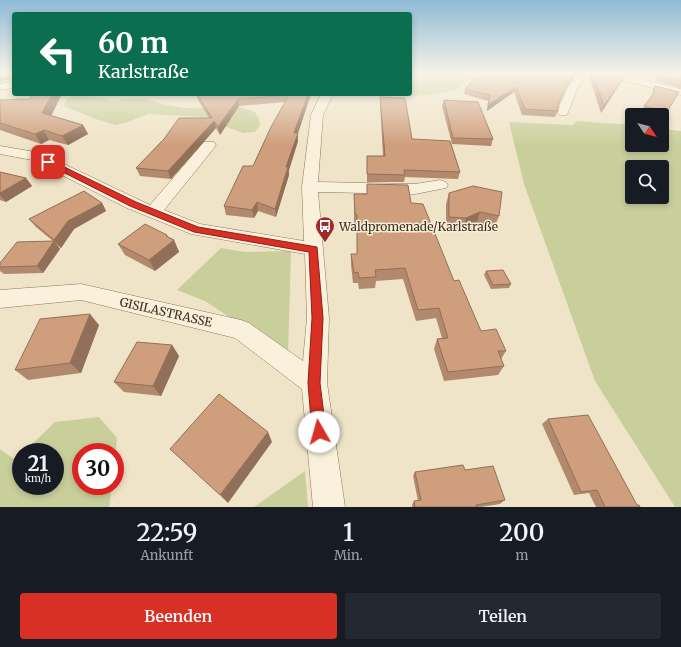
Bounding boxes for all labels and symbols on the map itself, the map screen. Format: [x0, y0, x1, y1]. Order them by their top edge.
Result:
north arrow [625, 108, 669, 152]
pin [31, 145, 65, 179]
bus stop icon: Waldpromenade/Karlstraße [314, 215, 336, 243]
place label: Waldpromenade/Karlstraße [338, 219, 498, 234]
street label: GISILASTRASSE [118, 294, 214, 330]
position arrow [298, 411, 340, 453]
speed limit sign: 30 [72, 443, 124, 495]

